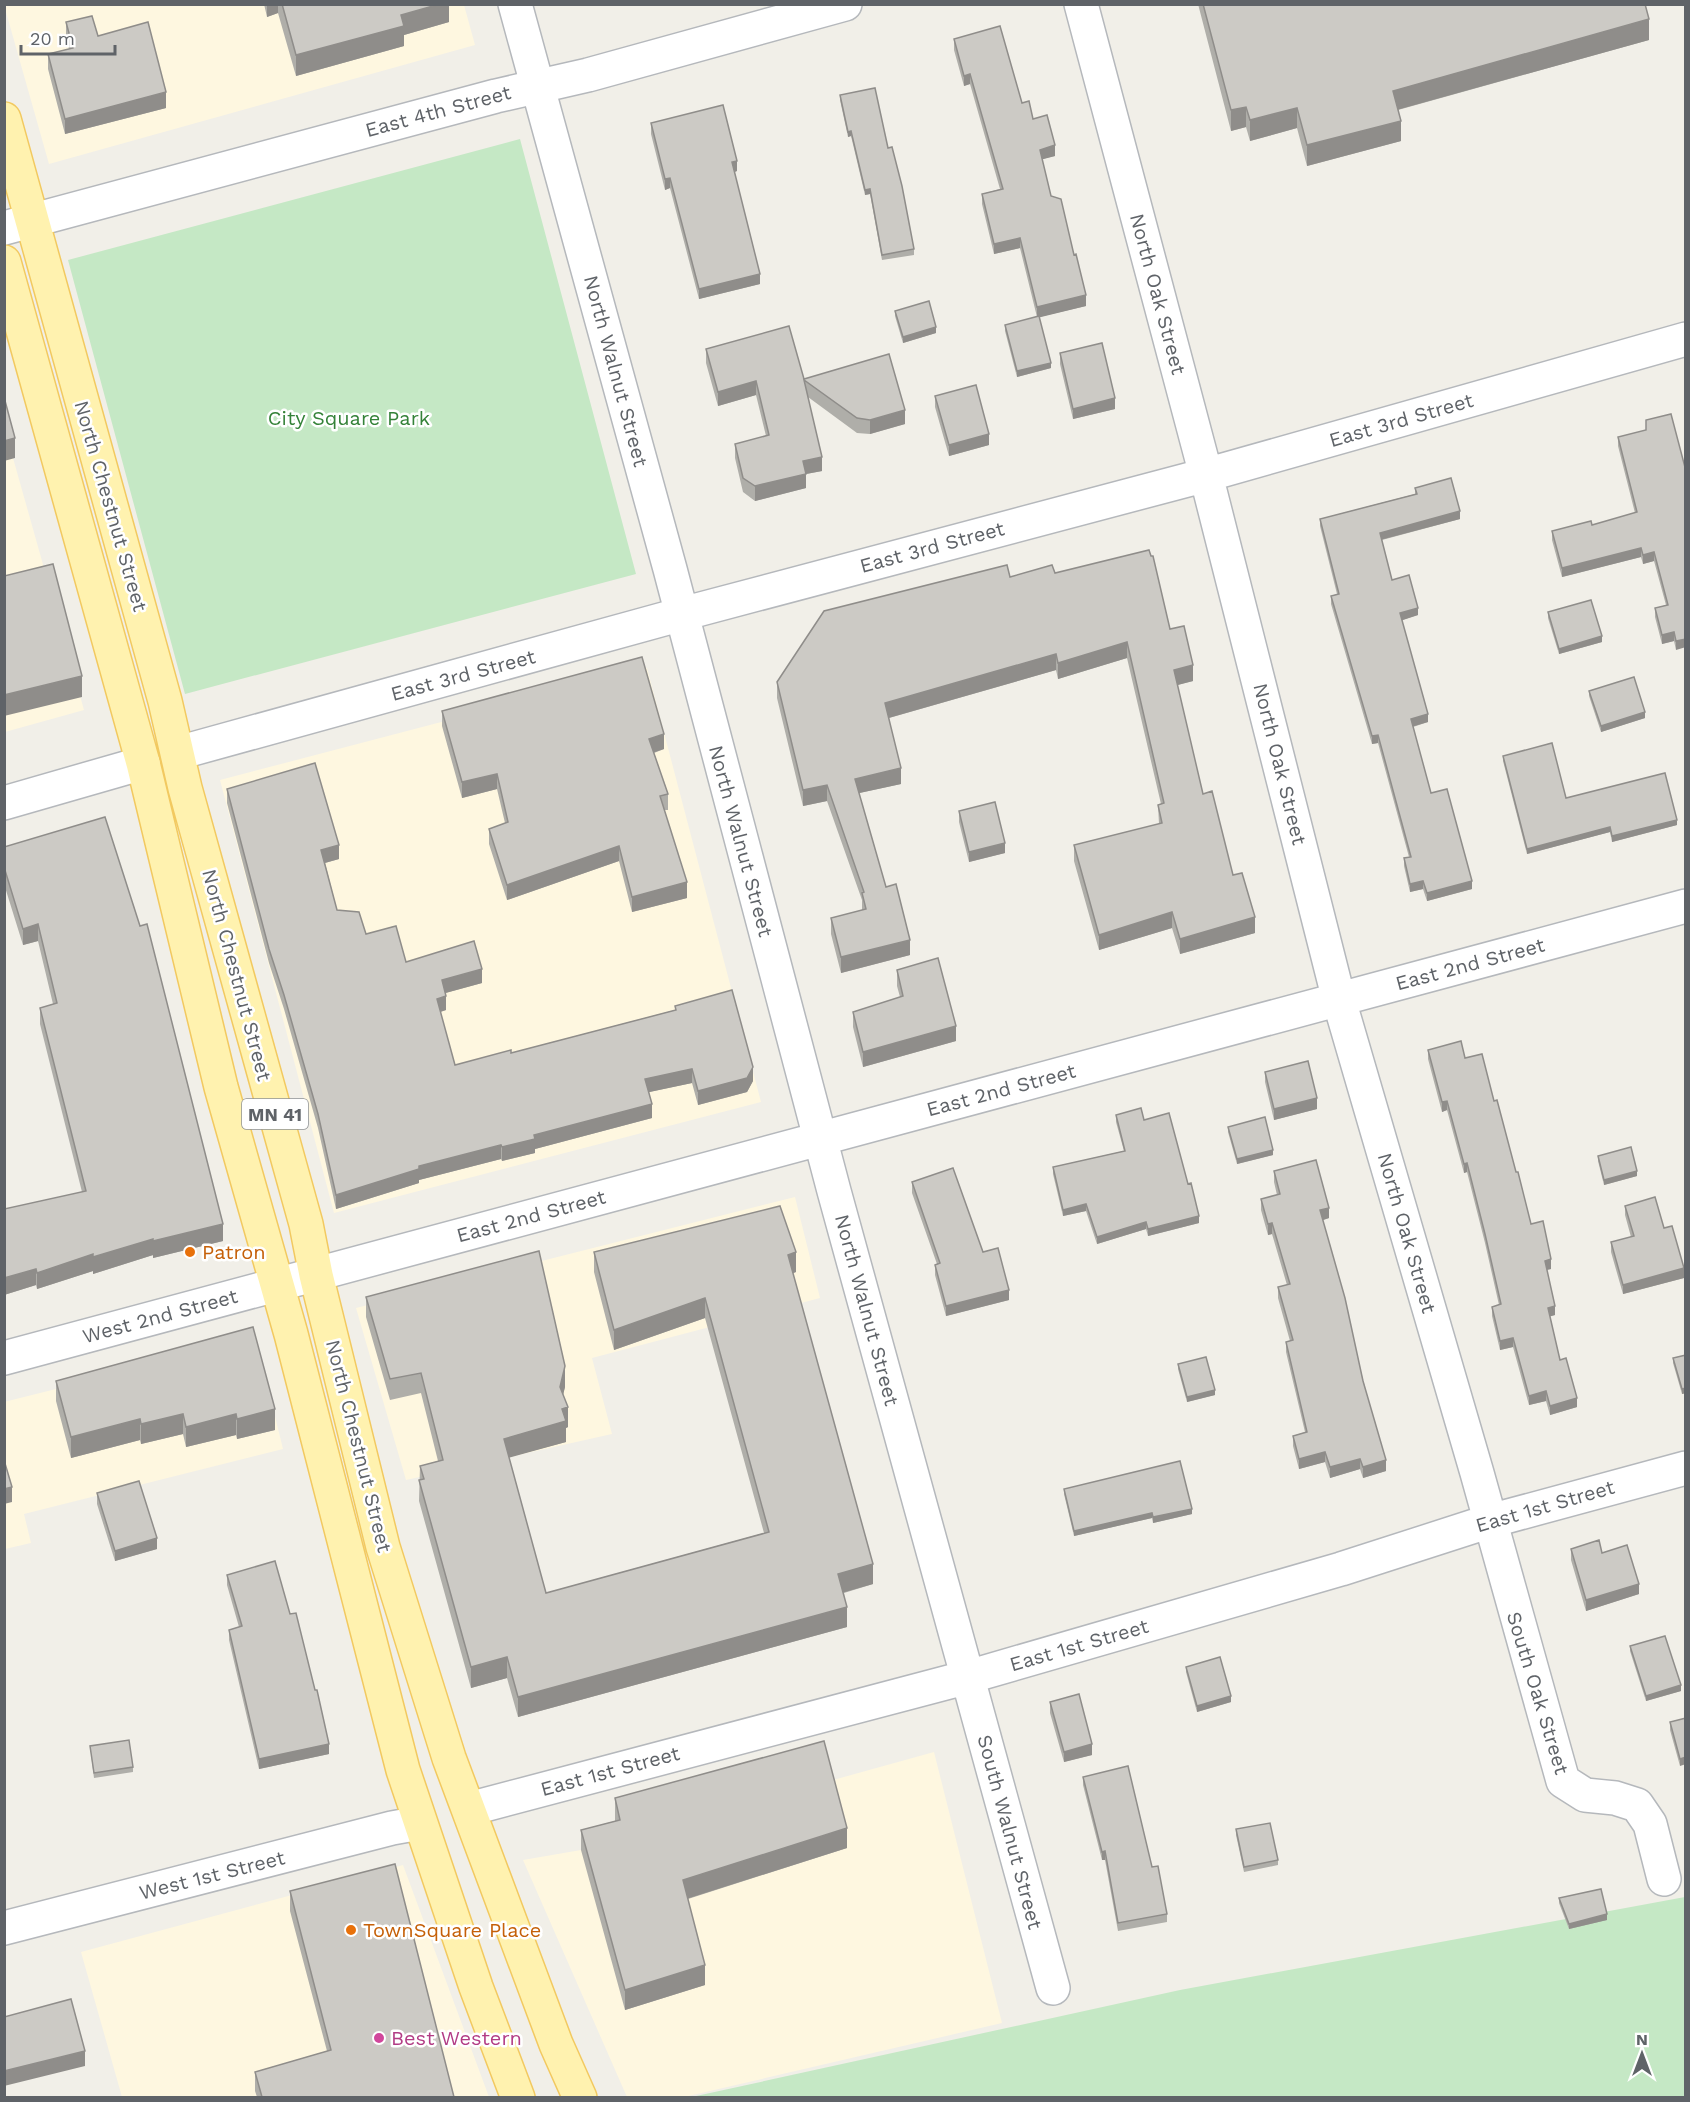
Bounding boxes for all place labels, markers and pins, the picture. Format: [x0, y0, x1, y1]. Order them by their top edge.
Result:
place label: Patron [202, 1240, 266, 1264]
marker: Patron [183, 1245, 197, 1259]
place label: TownSquare Place [363, 1918, 541, 1942]
marker: TownSquare Place [344, 1923, 358, 1937]
place label: Best Western [391, 2026, 522, 2050]
marker: Best Western [372, 2031, 386, 2045]

